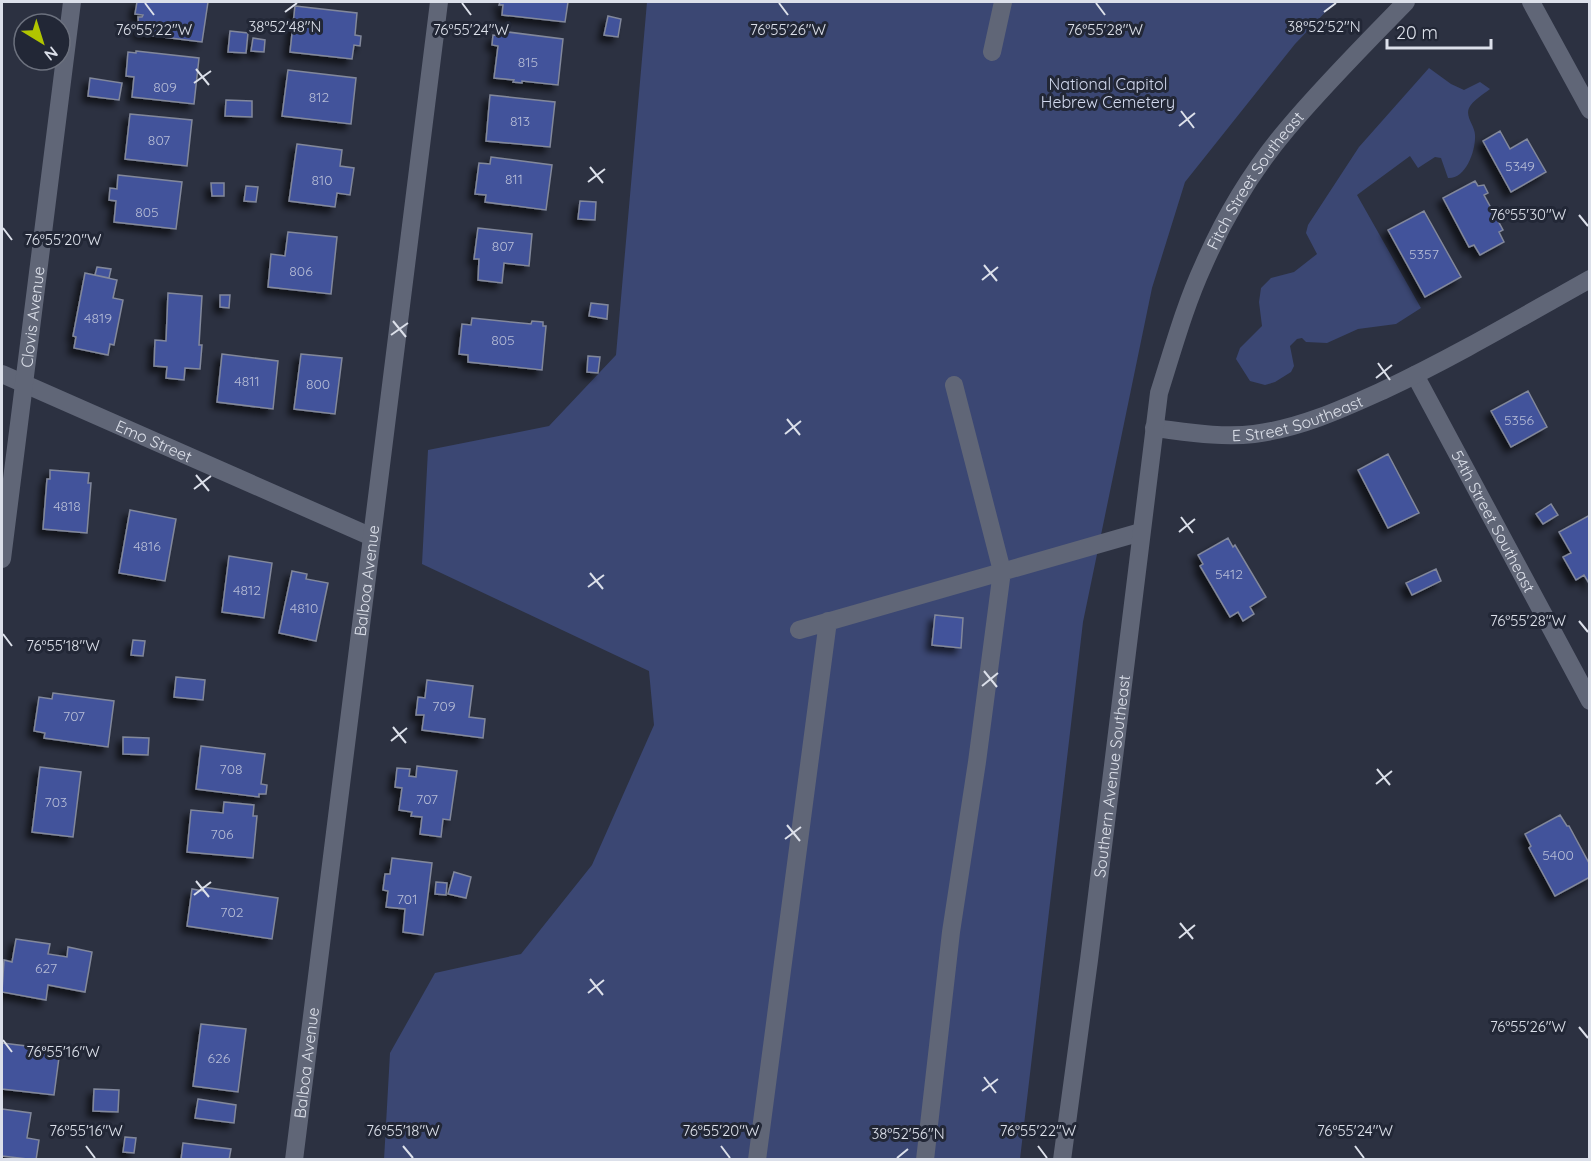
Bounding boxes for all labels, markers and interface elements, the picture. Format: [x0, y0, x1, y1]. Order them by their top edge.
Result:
north arrow [12, 12, 72, 72]
scale bar [1387, 12, 1490, 50]
text: 38°52'48"N [249, 17, 322, 36]
text: 38°52'52"N [1287, 17, 1361, 36]
text: 76°55'22"W [116, 20, 193, 39]
text: 76°55'24"W [433, 20, 509, 39]
text: 76°55'26"W [750, 20, 827, 39]
text: 76°55'28"W [1067, 20, 1144, 39]
text: 20 m [1396, 21, 1438, 44]
text: N [40, 42, 62, 65]
house number: 815 [518, 53, 538, 71]
park label: National Capitol Hebrew Cemetery [1041, 74, 1175, 112]
house number: 809 [153, 78, 177, 96]
house number: 812 [309, 88, 329, 106]
street label: Fitch Street Southeast [1202, 107, 1308, 253]
house number: 813 [510, 112, 530, 130]
house number: 807 [148, 131, 170, 149]
house number: 5349 [1505, 157, 1535, 175]
house number: 811 [505, 170, 523, 188]
house number: 810 [311, 171, 333, 189]
house number: 805 [135, 203, 159, 221]
text: 76°55'30"W [1490, 205, 1567, 224]
text: 76°55'20"W [24, 230, 102, 249]
house number: 807 [492, 237, 514, 255]
house number: 5357 [1409, 245, 1439, 263]
house number: 806 [289, 262, 313, 280]
street label: Clovis Avenue [16, 265, 49, 369]
house number: 4819 [84, 309, 112, 327]
house number: 805 [491, 331, 515, 349]
house number: 4811 [234, 372, 260, 390]
house number: 800 [306, 375, 330, 393]
street label: E Street Southeast [1232, 391, 1366, 445]
house number: 5356 [1504, 411, 1535, 429]
street label: Emo Street [113, 415, 195, 467]
street label: 54th Street Southeast [1447, 447, 1540, 596]
house number: 4818 [53, 497, 81, 515]
street label: Balboa Avenue [350, 524, 383, 637]
house number: 4816 [133, 537, 161, 555]
house number: 5412 [1215, 565, 1243, 583]
house number: 4812 [233, 581, 261, 599]
house number: 4810 [290, 599, 318, 617]
text: 76°55'28"W [1490, 611, 1567, 630]
text: 76°55'18"W [26, 636, 100, 655]
street label: Southern Avenue Southeast [1089, 674, 1134, 879]
house number: 709 [432, 697, 456, 715]
house number: 707 [63, 707, 85, 725]
house number: 708 [219, 760, 243, 778]
house number: 707 [416, 790, 438, 808]
house number: 703 [45, 793, 67, 811]
house number: 706 [210, 825, 234, 843]
house number: 5400 [1542, 846, 1574, 864]
house number: 701 [397, 890, 417, 908]
house number: 702 [220, 903, 244, 921]
house number: 627 [35, 959, 57, 977]
street label: Balboa Avenue [289, 1006, 323, 1120]
text: 76°55'26"W [1490, 1017, 1567, 1036]
text: 76°55'16"W [26, 1042, 100, 1061]
house number: 626 [208, 1049, 231, 1067]
text: 76°55'16"W [49, 1121, 123, 1140]
text: 76°55'18"W [366, 1121, 440, 1140]
text: 76°55'20"W [682, 1121, 760, 1140]
text: 76°55'22"W [1000, 1121, 1077, 1140]
text: 76°55'24"W [1317, 1121, 1393, 1140]
text: 38°52'56"N [871, 1124, 945, 1143]

